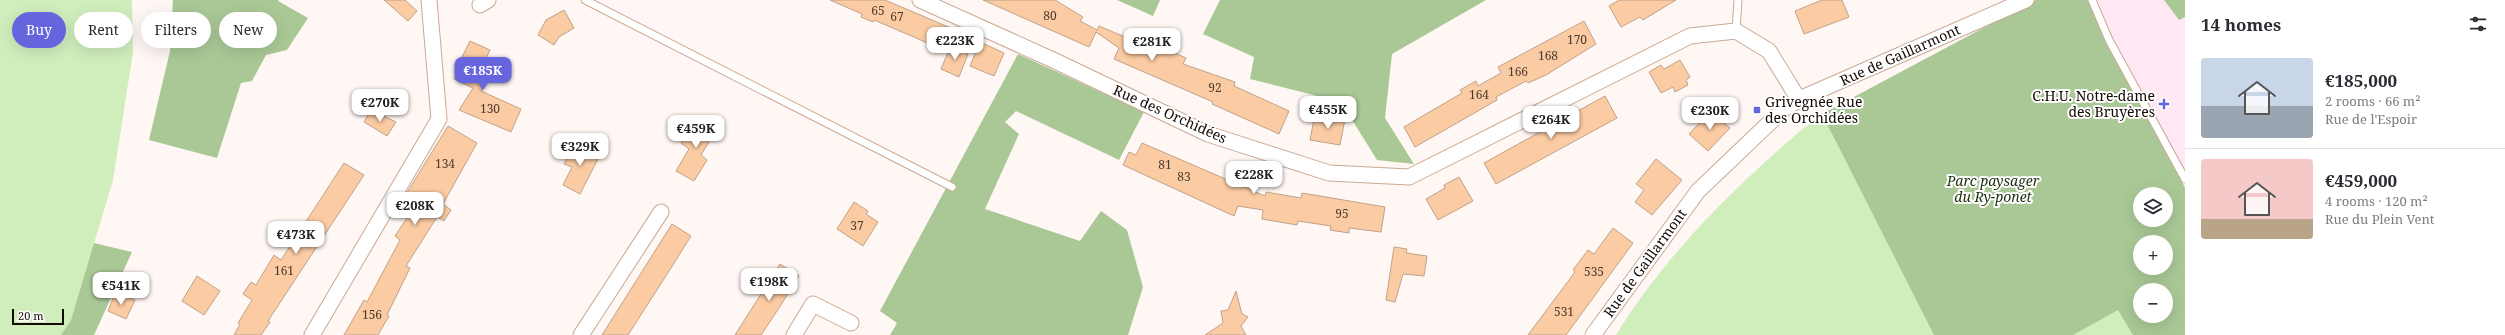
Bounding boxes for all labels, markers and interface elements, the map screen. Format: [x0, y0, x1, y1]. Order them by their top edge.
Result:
house number: 65 [871, 2, 885, 19]
house number: 80 [1043, 7, 1057, 24]
house number: 67 [890, 8, 904, 25]
chip: Buy [12, 12, 66, 48]
chip: Rent [74, 12, 133, 48]
chip: Filters [141, 12, 211, 48]
chip: New [219, 12, 277, 48]
text: 14 homes [2201, 13, 2281, 36]
icon: filters [2467, 13, 2489, 35]
street label: Rue de Gaillarmont [1837, 19, 1963, 90]
pin: €223K [927, 27, 983, 61]
pin: €281K [1124, 28, 1180, 62]
text: €223K [936, 31, 974, 49]
house number: 170 [1567, 31, 1587, 48]
text: €281K [1133, 32, 1171, 50]
house number: 168 [1538, 47, 1558, 64]
pin: €185K [455, 57, 511, 91]
text: €185K [464, 61, 502, 79]
house number: 166 [1508, 63, 1528, 80]
text: €185,000 [2325, 69, 2397, 92]
icon: home [2233, 74, 2281, 122]
house number: 92 [1208, 79, 1222, 96]
street label: Rue des Orchidées [1110, 80, 1230, 147]
house number: 164 [1469, 86, 1489, 103]
place label: C.H.U. Notre-dame des Bruyères [2032, 86, 2155, 121]
pin: €270K [352, 89, 408, 123]
place label: Grivegnée Rue des Orchidées [1765, 92, 1862, 127]
text: 2 rooms · 66 m² [2325, 92, 2420, 110]
text: €270K [361, 93, 399, 111]
pin: €455K [1300, 96, 1356, 130]
pin: €230K [1682, 97, 1738, 131]
marker: C.H.U. Notre-dame des Bruyères [2158, 98, 2170, 110]
house number: 130 [480, 100, 500, 117]
text: €455K [1309, 100, 1347, 118]
text: €230K [1691, 101, 1729, 119]
marker: Grivegnée Rue des Orchidées [1752, 105, 1762, 115]
pin: €264K [1523, 106, 1579, 140]
text: €264K [1532, 110, 1570, 128]
text: Rue de l'Espoir [2325, 110, 2417, 128]
pin: €459K [668, 115, 724, 149]
text: €459K [677, 119, 715, 137]
pin: €329K [552, 133, 608, 167]
text: €329K [561, 137, 599, 155]
house number: 134 [435, 155, 455, 172]
house number: 81 [1158, 156, 1172, 173]
pin: €228K [1226, 161, 1282, 195]
text: €228K [1235, 165, 1273, 183]
house number: 83 [1177, 168, 1191, 185]
text: €459,000 [2325, 169, 2397, 192]
park label: Parc paysager du Ry-ponet [1946, 171, 2040, 206]
icon: home [2233, 175, 2281, 223]
map controls [2133, 187, 2173, 323]
button: layers [2133, 187, 2173, 227]
pin: €208K [387, 192, 443, 226]
text: 4 rooms · 120 m² [2325, 192, 2428, 210]
text: €208K [396, 196, 434, 214]
house number: 95 [1335, 205, 1349, 222]
street label: Rue de Gaillarmont [1599, 205, 1690, 321]
text: Rue du Plein Vent [2325, 210, 2434, 228]
house number: 37 [850, 217, 864, 234]
pin: €473K [268, 221, 324, 255]
text: €473K [277, 225, 315, 243]
button: + [2133, 235, 2173, 275]
house number: 161 [274, 262, 294, 279]
house number: 535 [1584, 263, 1604, 280]
pin: €198K [741, 268, 797, 302]
pin: €541K [93, 272, 149, 306]
text: €198K [750, 272, 788, 290]
text: €541K [102, 276, 140, 294]
button: − [2133, 283, 2173, 323]
house number: 531 [1554, 303, 1574, 320]
house number: 156 [362, 306, 382, 323]
scale bar [12, 307, 64, 326]
text: 20 m [18, 308, 44, 323]

